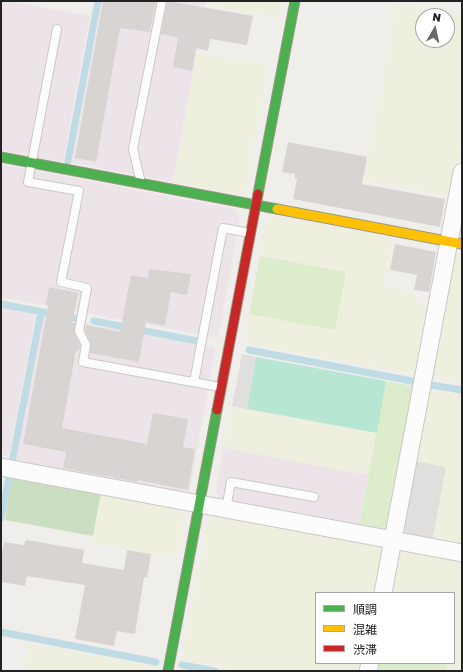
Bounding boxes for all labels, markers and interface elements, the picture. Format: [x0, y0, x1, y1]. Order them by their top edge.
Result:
north arrow [415, 8, 455, 48]
text: N [432, 10, 442, 24]
legend [315, 592, 455, 664]
text: 順調 [353, 602, 377, 617]
text: 混雑 [353, 622, 377, 637]
text: 渋滞 [353, 642, 377, 657]

